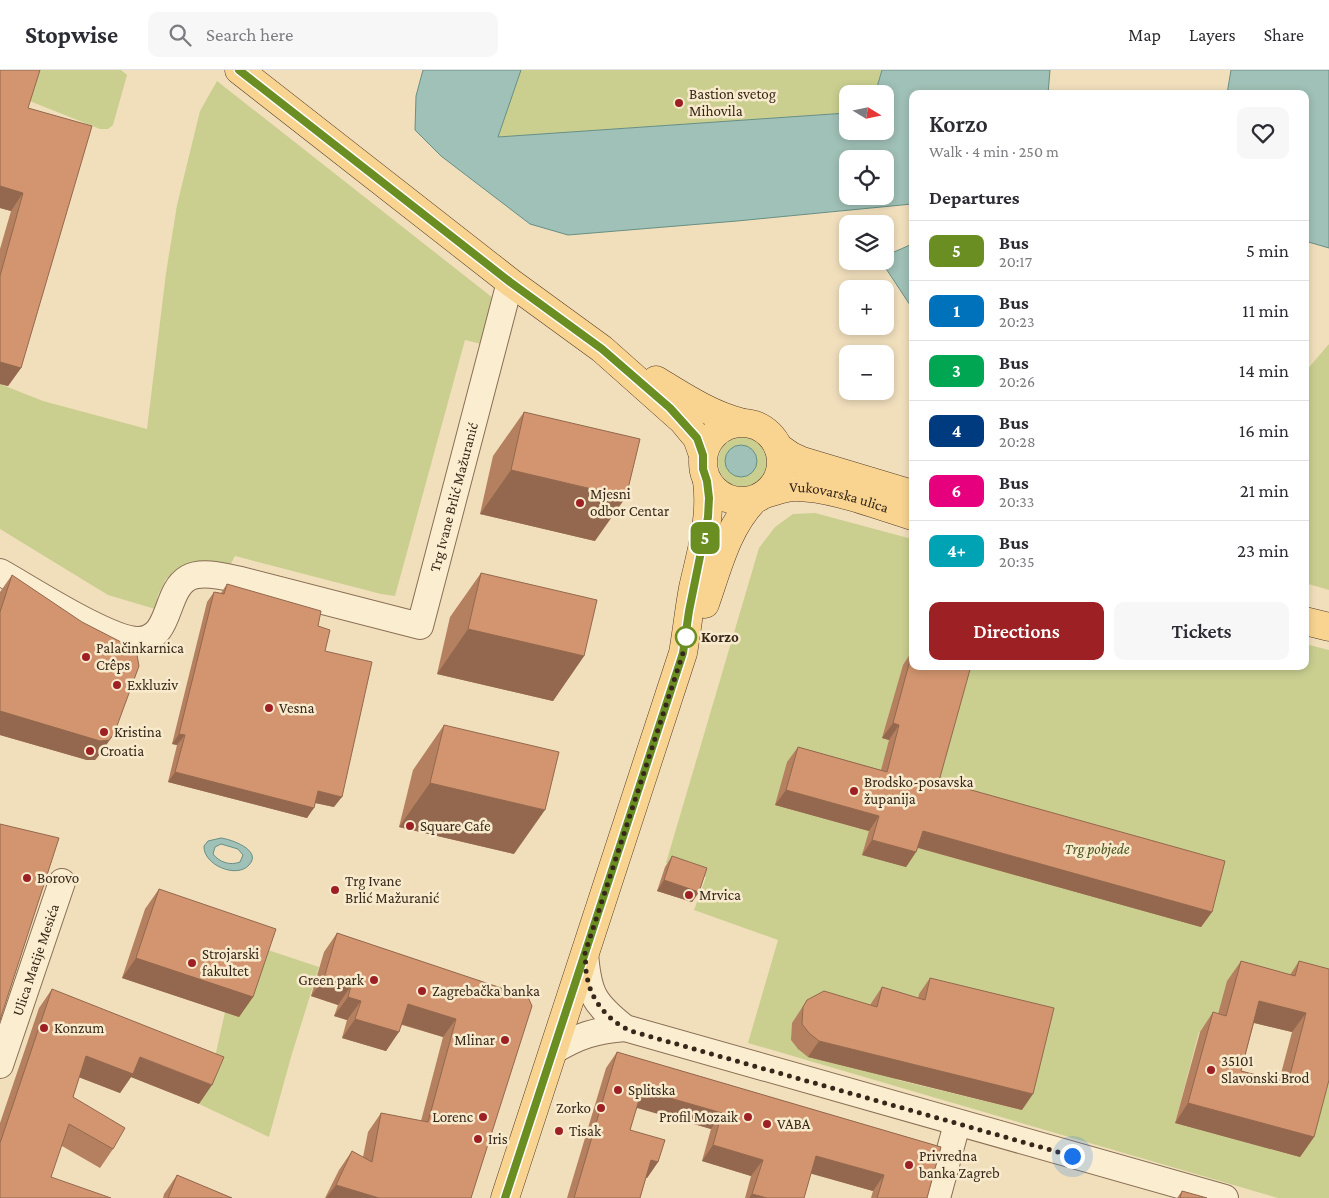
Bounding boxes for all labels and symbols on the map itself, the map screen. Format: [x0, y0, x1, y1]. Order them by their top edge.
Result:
north arrow [839, 85, 894, 140]
place label: Bastion svetog Mihovila [689, 86, 776, 119]
marker: Bastion svetog Mihovila [673, 97, 685, 109]
street label: Trg Ivane Brlić Mažuranić [427, 420, 481, 573]
street label: Vukovarska ulica [789, 479, 891, 516]
place label: Mjesni odbor Centar [590, 486, 670, 519]
marker: Mjesni odbor Centar [574, 497, 586, 509]
line badge: 5 [689, 522, 721, 554]
marker: Korzo [675, 626, 697, 648]
place label: Korzo [701, 629, 739, 645]
place label: Palačinkarnica Crêps [96, 640, 184, 674]
marker: Palačinkarnica Crêps [80, 651, 92, 663]
place label: Exkluziv [127, 677, 178, 693]
marker: Exkluziv [111, 679, 123, 691]
place label: Vesna [279, 700, 314, 716]
marker: Vesna [263, 702, 275, 714]
place label: Kristina [114, 724, 162, 740]
marker: Kristina [98, 726, 110, 738]
place label: Croatia [100, 743, 144, 759]
marker: Croatia [84, 745, 96, 757]
place label: Brodsko-posavska županija [864, 774, 973, 808]
marker: Brodsko-posavska županija [848, 785, 860, 797]
place label: Square Cafe [420, 818, 491, 835]
marker: Square Cafe [404, 820, 416, 832]
park label: Trg pobjede [1064, 841, 1130, 858]
place label: Borovo [37, 870, 79, 886]
marker: Borovo [21, 872, 33, 884]
place label: Trg Ivane Brlić Mažuranić [345, 873, 440, 906]
marker: Trg Ivane Brlić Mažuranić [329, 884, 341, 896]
place label: Mrvica [699, 887, 741, 903]
marker: Mrvica [683, 889, 695, 901]
street label: Ulica Matije Mesića [9, 902, 62, 1018]
place label: Strojarski fakultet [202, 946, 259, 979]
marker: Strojarski fakultet [186, 957, 198, 969]
place label: Green park [298, 972, 365, 989]
marker: Green park [368, 974, 380, 986]
place label: Zagrebačka banka [432, 983, 540, 1000]
marker: Zagrebačka banka [416, 985, 428, 997]
place label: Konzum [54, 1020, 104, 1036]
marker: Konzum [38, 1022, 50, 1034]
place label: Mlinar [454, 1032, 496, 1048]
marker: Mlinar [499, 1034, 511, 1046]
place label: 35101 Slavonski Brod [1221, 1053, 1310, 1086]
marker: 35101 Slavonski Brod [1205, 1064, 1217, 1076]
place label: Splitska [628, 1082, 676, 1099]
marker: Splitska [612, 1084, 624, 1096]
place label: Zorko [556, 1100, 591, 1116]
marker: Zorko [595, 1102, 607, 1114]
place label: Lorenc [432, 1109, 474, 1125]
place label: Profil Mozaik [659, 1109, 739, 1125]
marker: Lorenc [477, 1111, 489, 1123]
marker: Profil Mozaik [742, 1111, 754, 1123]
place label: VABA [777, 1116, 811, 1132]
marker: VABA [761, 1118, 773, 1130]
place label: Tisak [569, 1123, 602, 1139]
marker: Tisak [553, 1125, 565, 1137]
place label: Iris [488, 1131, 508, 1147]
marker: Iris [472, 1133, 484, 1145]
your location [1060, 1144, 1085, 1169]
place label: Privredna banka Zagreb [919, 1148, 1000, 1182]
marker: Privredna banka Zagreb [903, 1159, 915, 1171]

